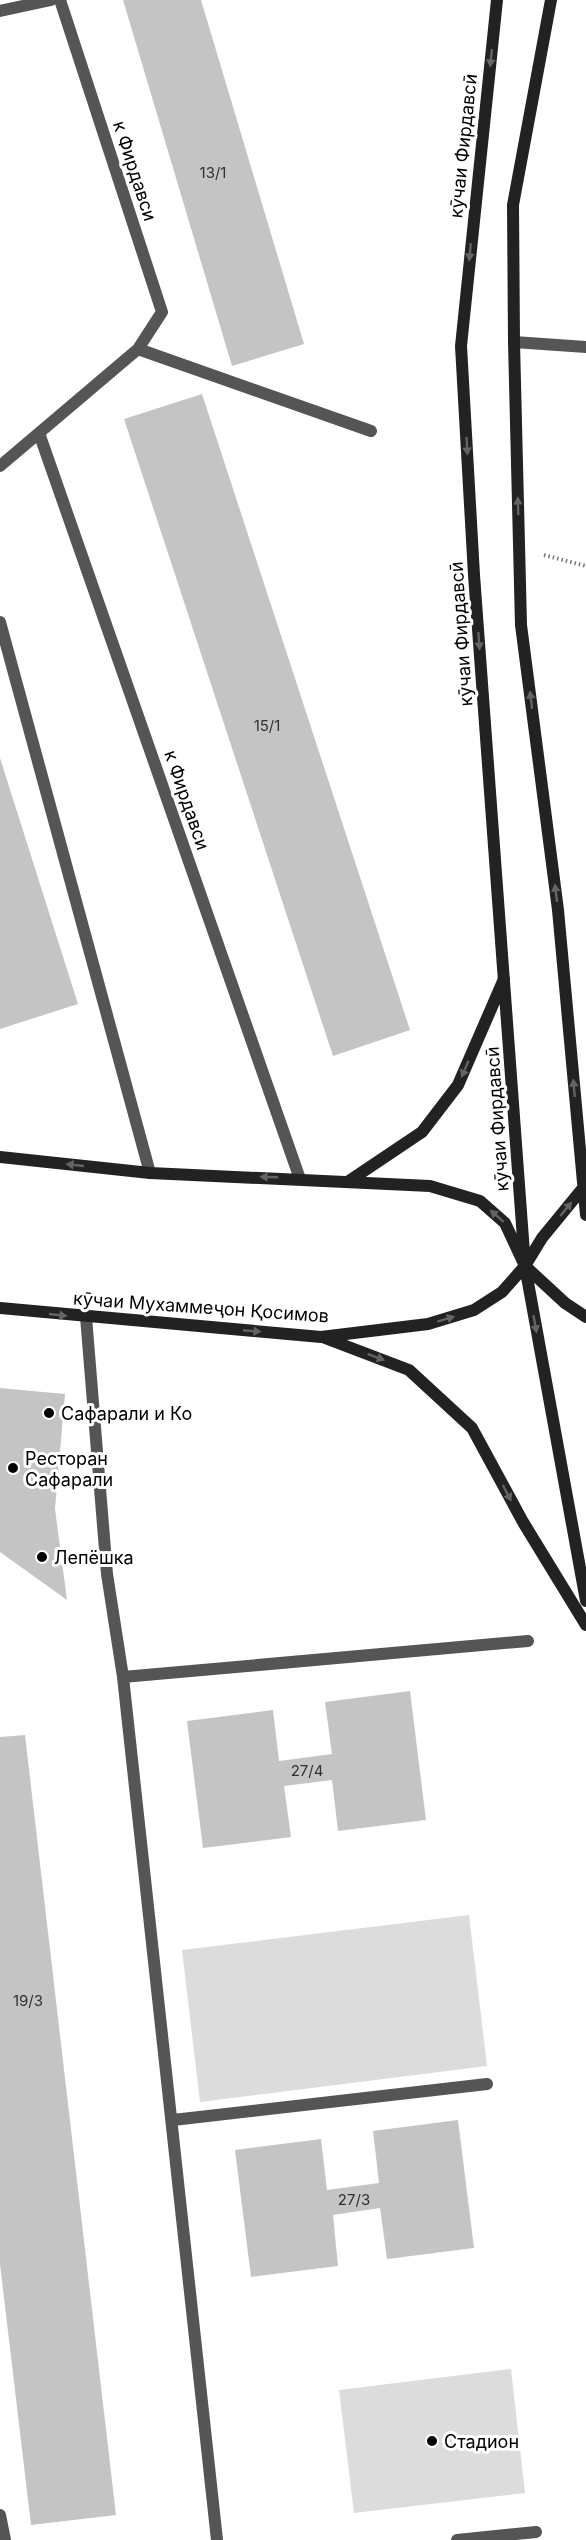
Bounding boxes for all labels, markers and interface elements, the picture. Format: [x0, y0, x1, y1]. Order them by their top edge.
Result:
one-way arrow [486, 49, 495, 68]
street label: кӯчаи Фирдавсӣ [445, 73, 481, 219]
street label: к Фирдавси [109, 118, 161, 224]
house number: 13/1 [200, 163, 226, 182]
one-way arrow [465, 243, 475, 262]
one-way arrow [462, 437, 472, 456]
one-way arrow [514, 496, 523, 515]
street label: кӯчаи Фирдавсӣ [445, 561, 477, 707]
one-way arrow [475, 632, 484, 651]
one-way arrow [526, 690, 536, 709]
house number: 15/1 [254, 716, 280, 735]
street label: к Фирдавси [160, 747, 214, 853]
one-way arrow [551, 884, 560, 903]
street label: кӯчаи Фирдавсӣ [481, 1046, 513, 1192]
one-way arrow [460, 1060, 469, 1078]
one-way arrow [569, 1078, 579, 1097]
one-way arrow [65, 1160, 84, 1170]
one-way arrow [260, 1173, 279, 1182]
one-way arrow [559, 1201, 572, 1217]
one-way arrow [490, 1210, 505, 1223]
street label: кӯчаи Мухаммеҷон Қосимов [72, 1288, 330, 1326]
one-way arrow [49, 1310, 68, 1319]
one-way arrow [437, 1313, 455, 1323]
one-way arrow [531, 1314, 540, 1333]
one-way arrow [243, 1326, 262, 1336]
one-way arrow [367, 1353, 385, 1363]
place label: Сафарали и Ко [61, 1403, 192, 1424]
marker: Сафарали и Ко [42, 1406, 56, 1420]
place label: Ресторан Сафарали [25, 1448, 113, 1490]
marker: Ресторан Сафарали [6, 1461, 20, 1475]
one-way arrow [502, 1485, 512, 1502]
place label: Лепёшка [54, 1547, 134, 1568]
marker: Лепёшка [35, 1550, 49, 1564]
house number: 27/4 [291, 1761, 323, 1780]
house number: 19/3 [13, 1991, 43, 2010]
house number: 27/3 [338, 2190, 370, 2209]
place label: Стадион [444, 2431, 519, 2452]
marker: Стадион [425, 2434, 439, 2448]

